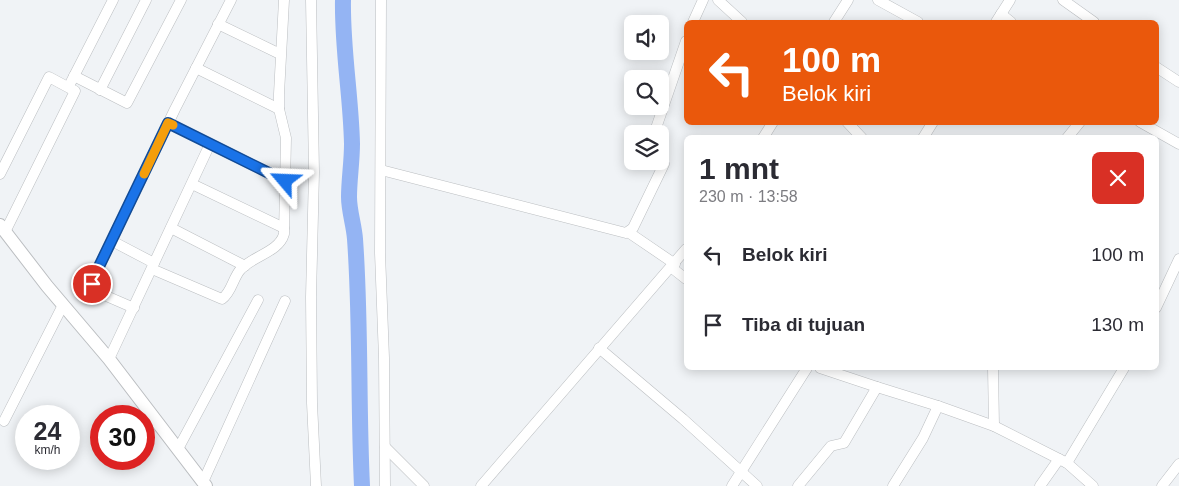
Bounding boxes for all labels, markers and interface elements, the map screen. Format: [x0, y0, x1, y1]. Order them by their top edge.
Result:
map controls [624, 15, 669, 170]
button: sound [624, 15, 669, 60]
icon: left [699, 40, 764, 105]
text: 100 m [782, 40, 881, 79]
button: search [624, 70, 669, 115]
text: Belok kiri [782, 81, 871, 106]
button: layers [624, 125, 669, 170]
text: 1 mnt [699, 152, 779, 185]
button: close [1092, 152, 1144, 204]
position arrow [258, 154, 310, 206]
text: 230 m · 13:58 [699, 188, 798, 205]
icon: left [699, 241, 727, 269]
text: Belok kiri [742, 244, 828, 265]
text: 100 m [1091, 244, 1144, 265]
pin [71, 263, 113, 305]
icon: arrive [78, 270, 106, 298]
icon: arrive [699, 311, 727, 339]
text: Tiba di tujuan [742, 314, 865, 335]
text: 130 m [1091, 314, 1144, 335]
speed limit sign: 30 [90, 405, 155, 470]
text: 24 [34, 417, 61, 445]
text: km/h [34, 443, 61, 457]

